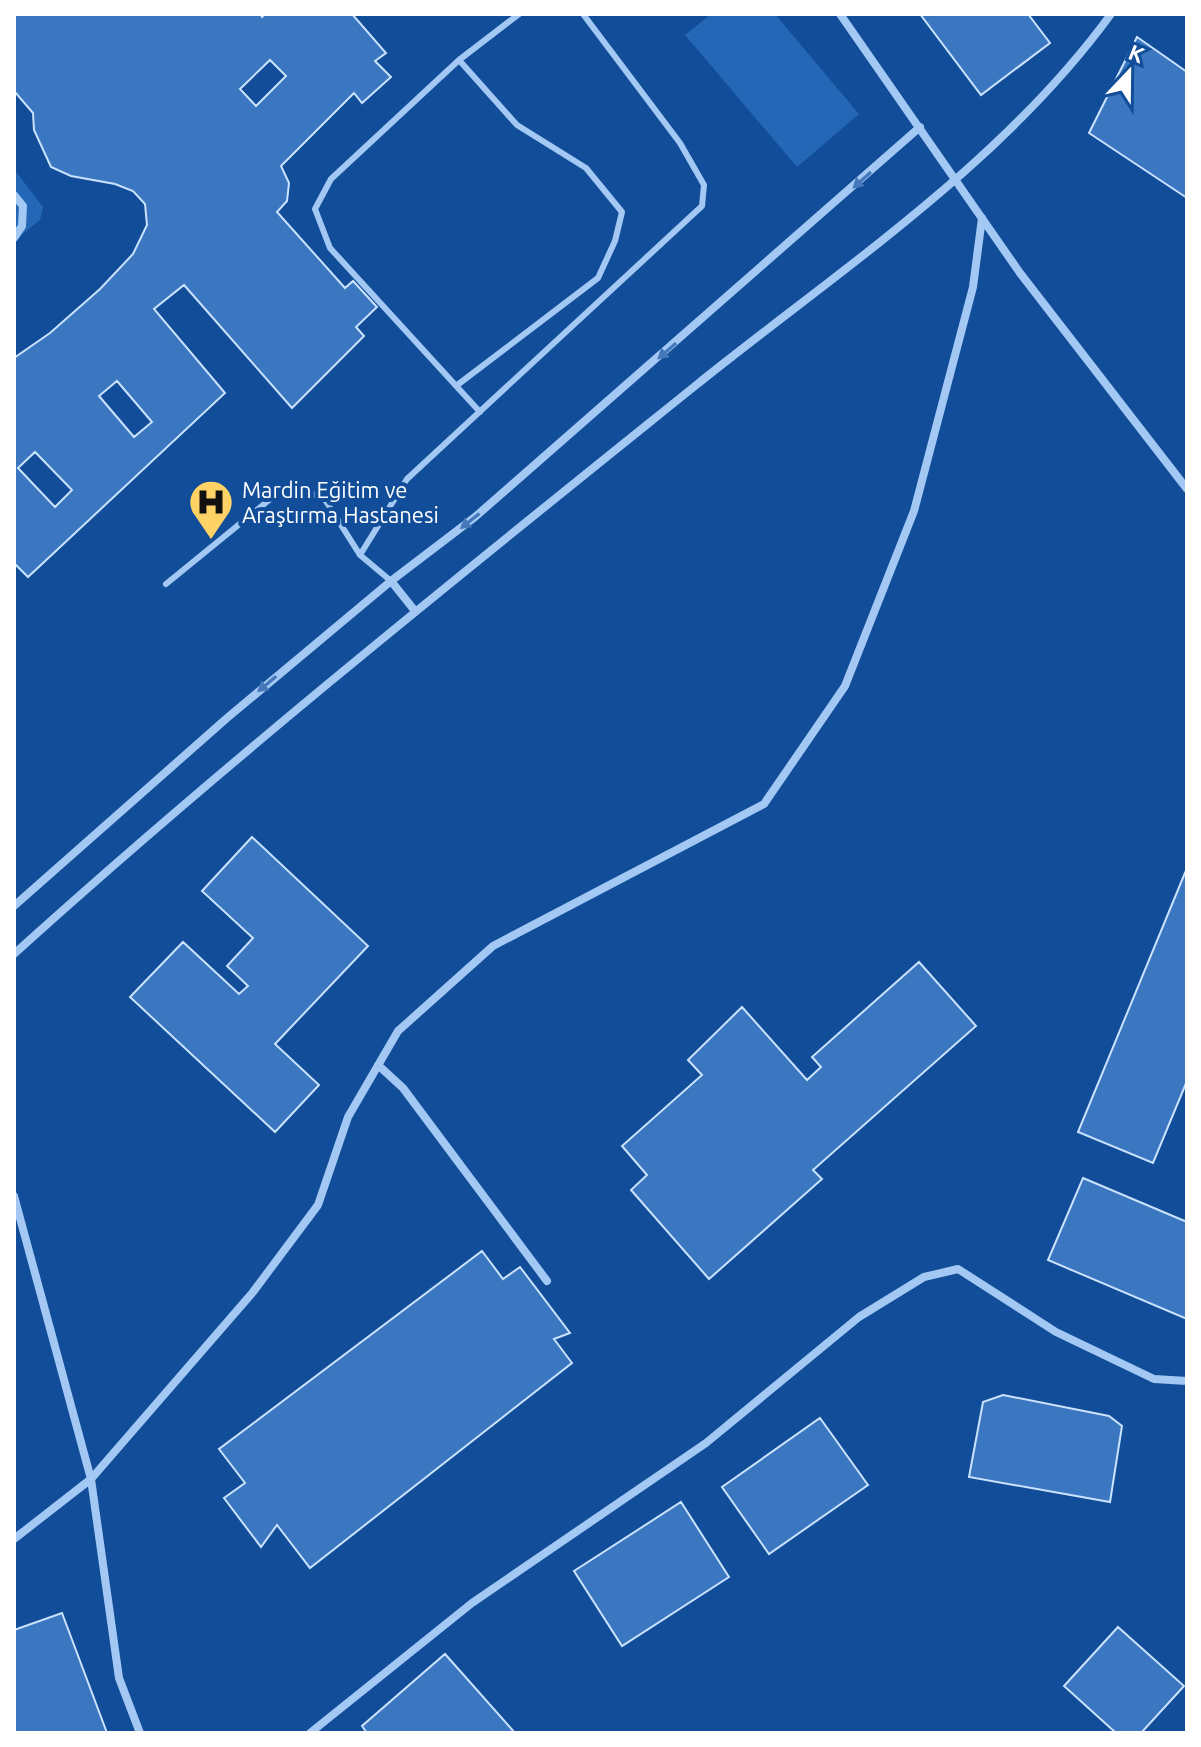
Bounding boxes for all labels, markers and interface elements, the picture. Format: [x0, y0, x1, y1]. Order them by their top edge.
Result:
north arrow [1089, 32, 1169, 112]
text: K [1125, 39, 1148, 67]
one-way arrow [853, 170, 872, 188]
one-way arrow [657, 342, 677, 359]
place label: Mardin Eğitim ve Araştırma Hastanesi [242, 477, 439, 527]
hospital icon: Mardin Eğitim ve Araştırma Hastanesi [187, 478, 235, 541]
one-way arrow [460, 512, 480, 528]
one-way arrow [258, 675, 278, 692]

